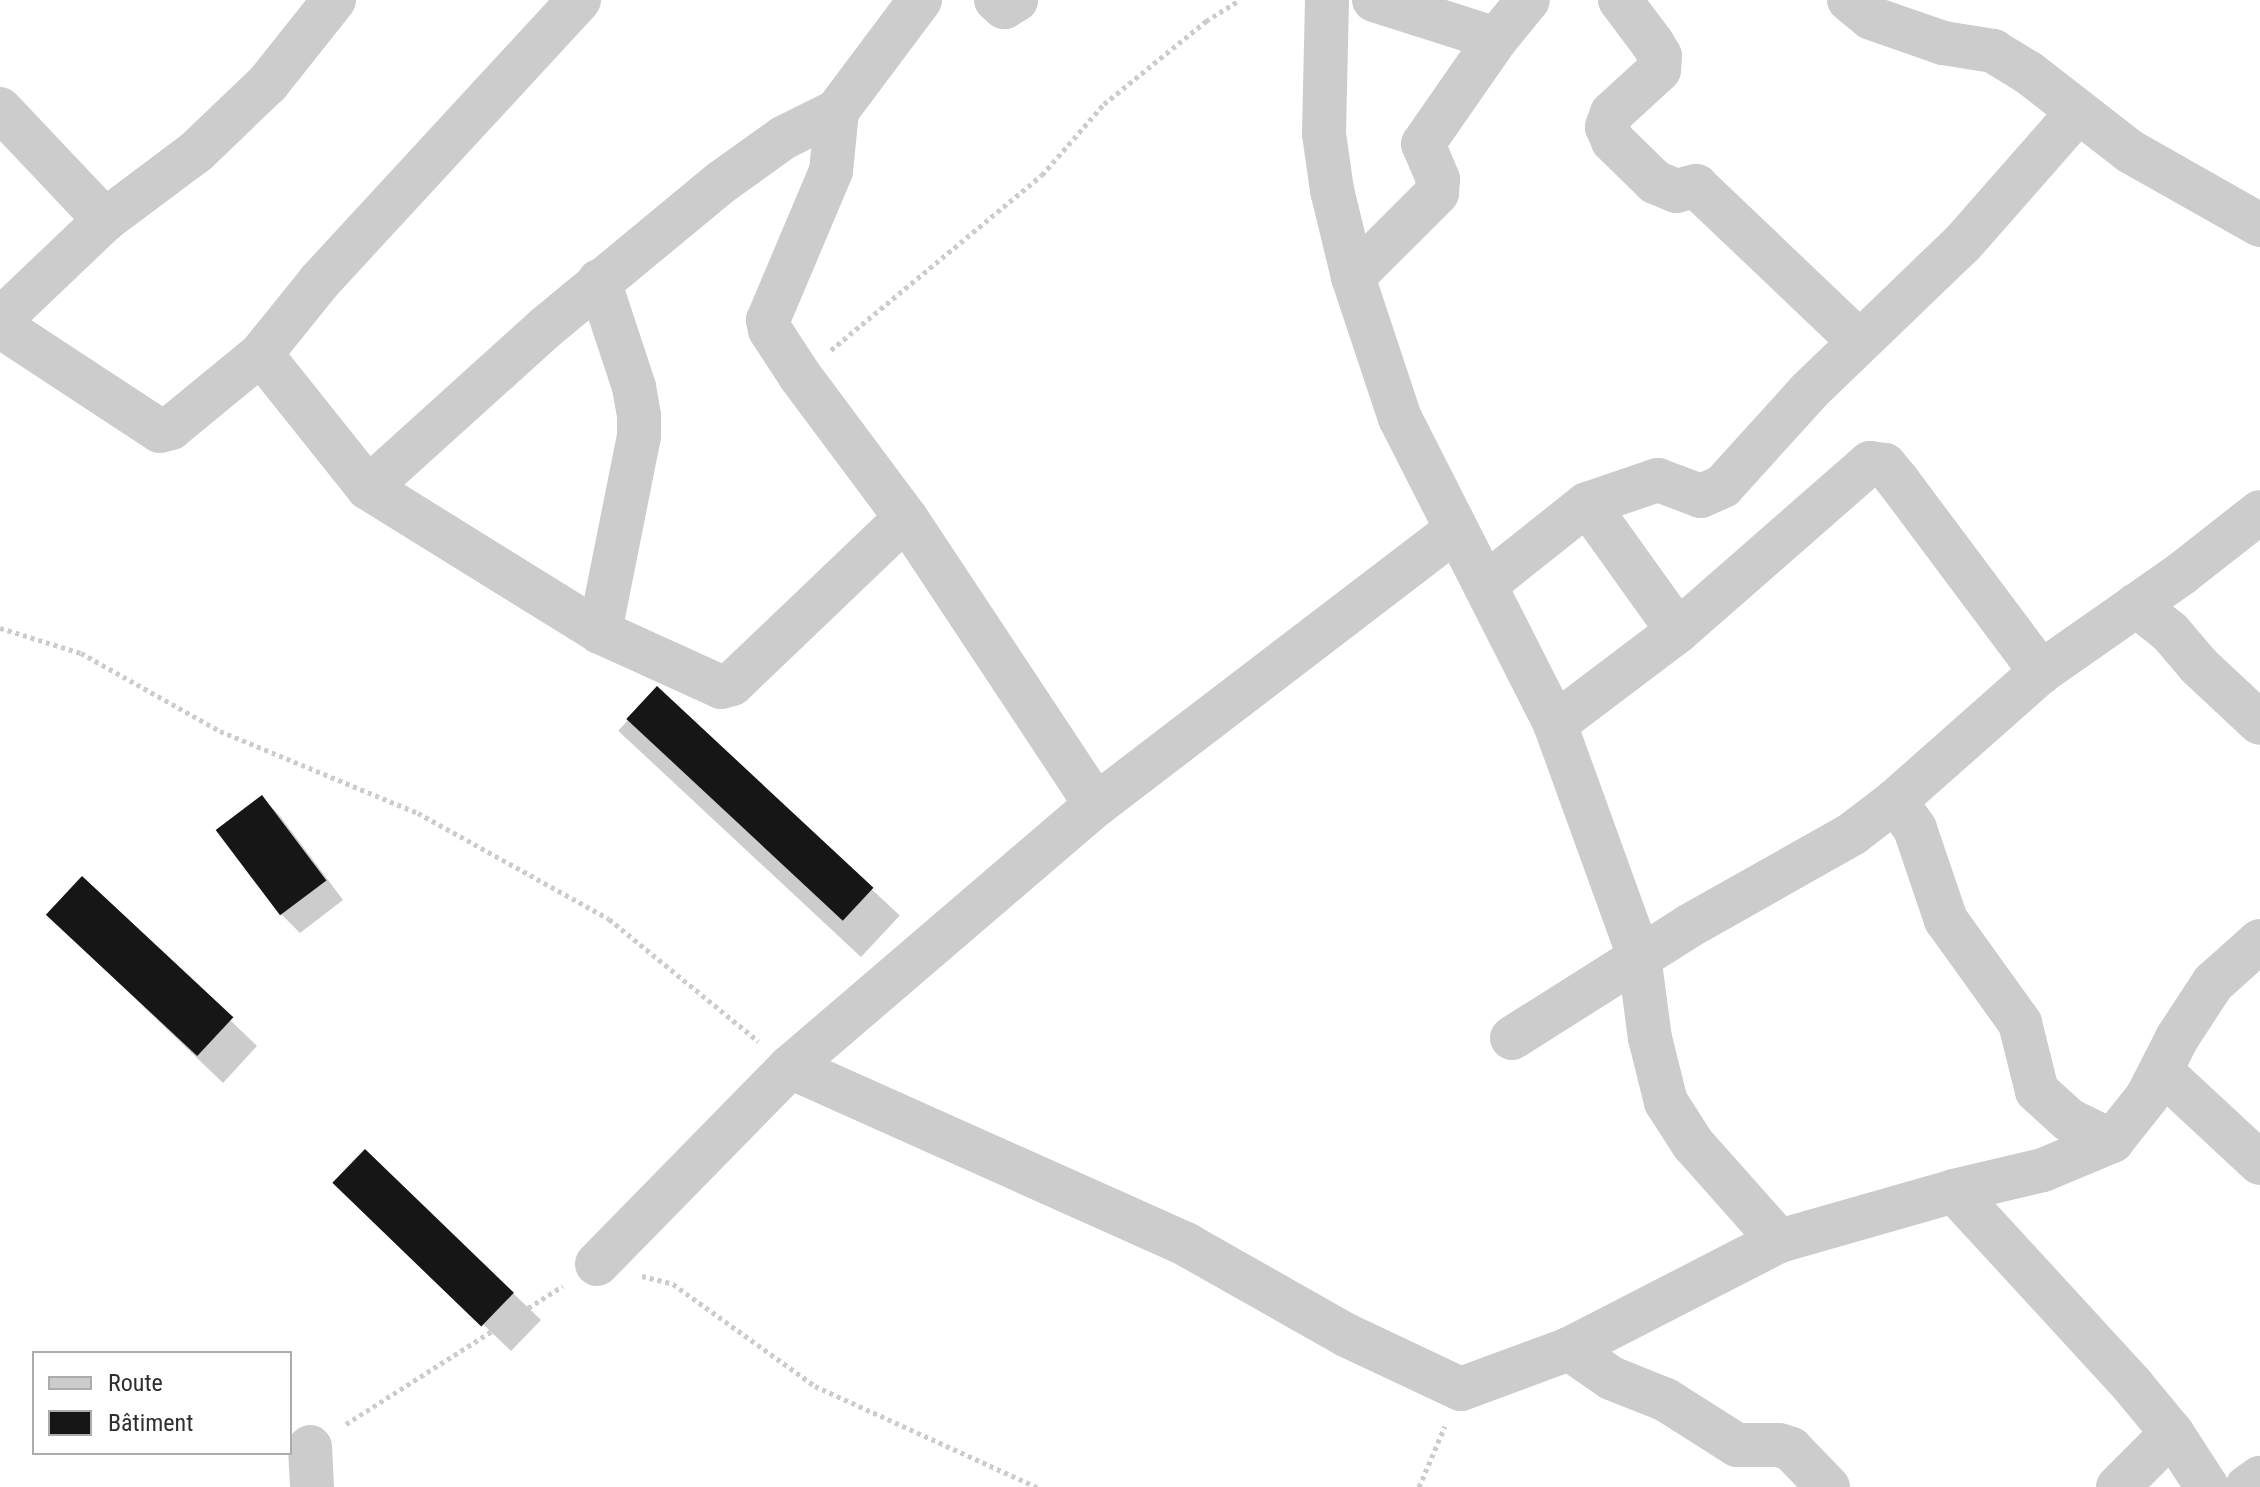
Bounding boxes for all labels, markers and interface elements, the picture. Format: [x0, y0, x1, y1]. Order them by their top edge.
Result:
legend [32, 1351, 292, 1455]
text: Route [108, 1369, 163, 1397]
text: Bâtiment [108, 1409, 193, 1437]

